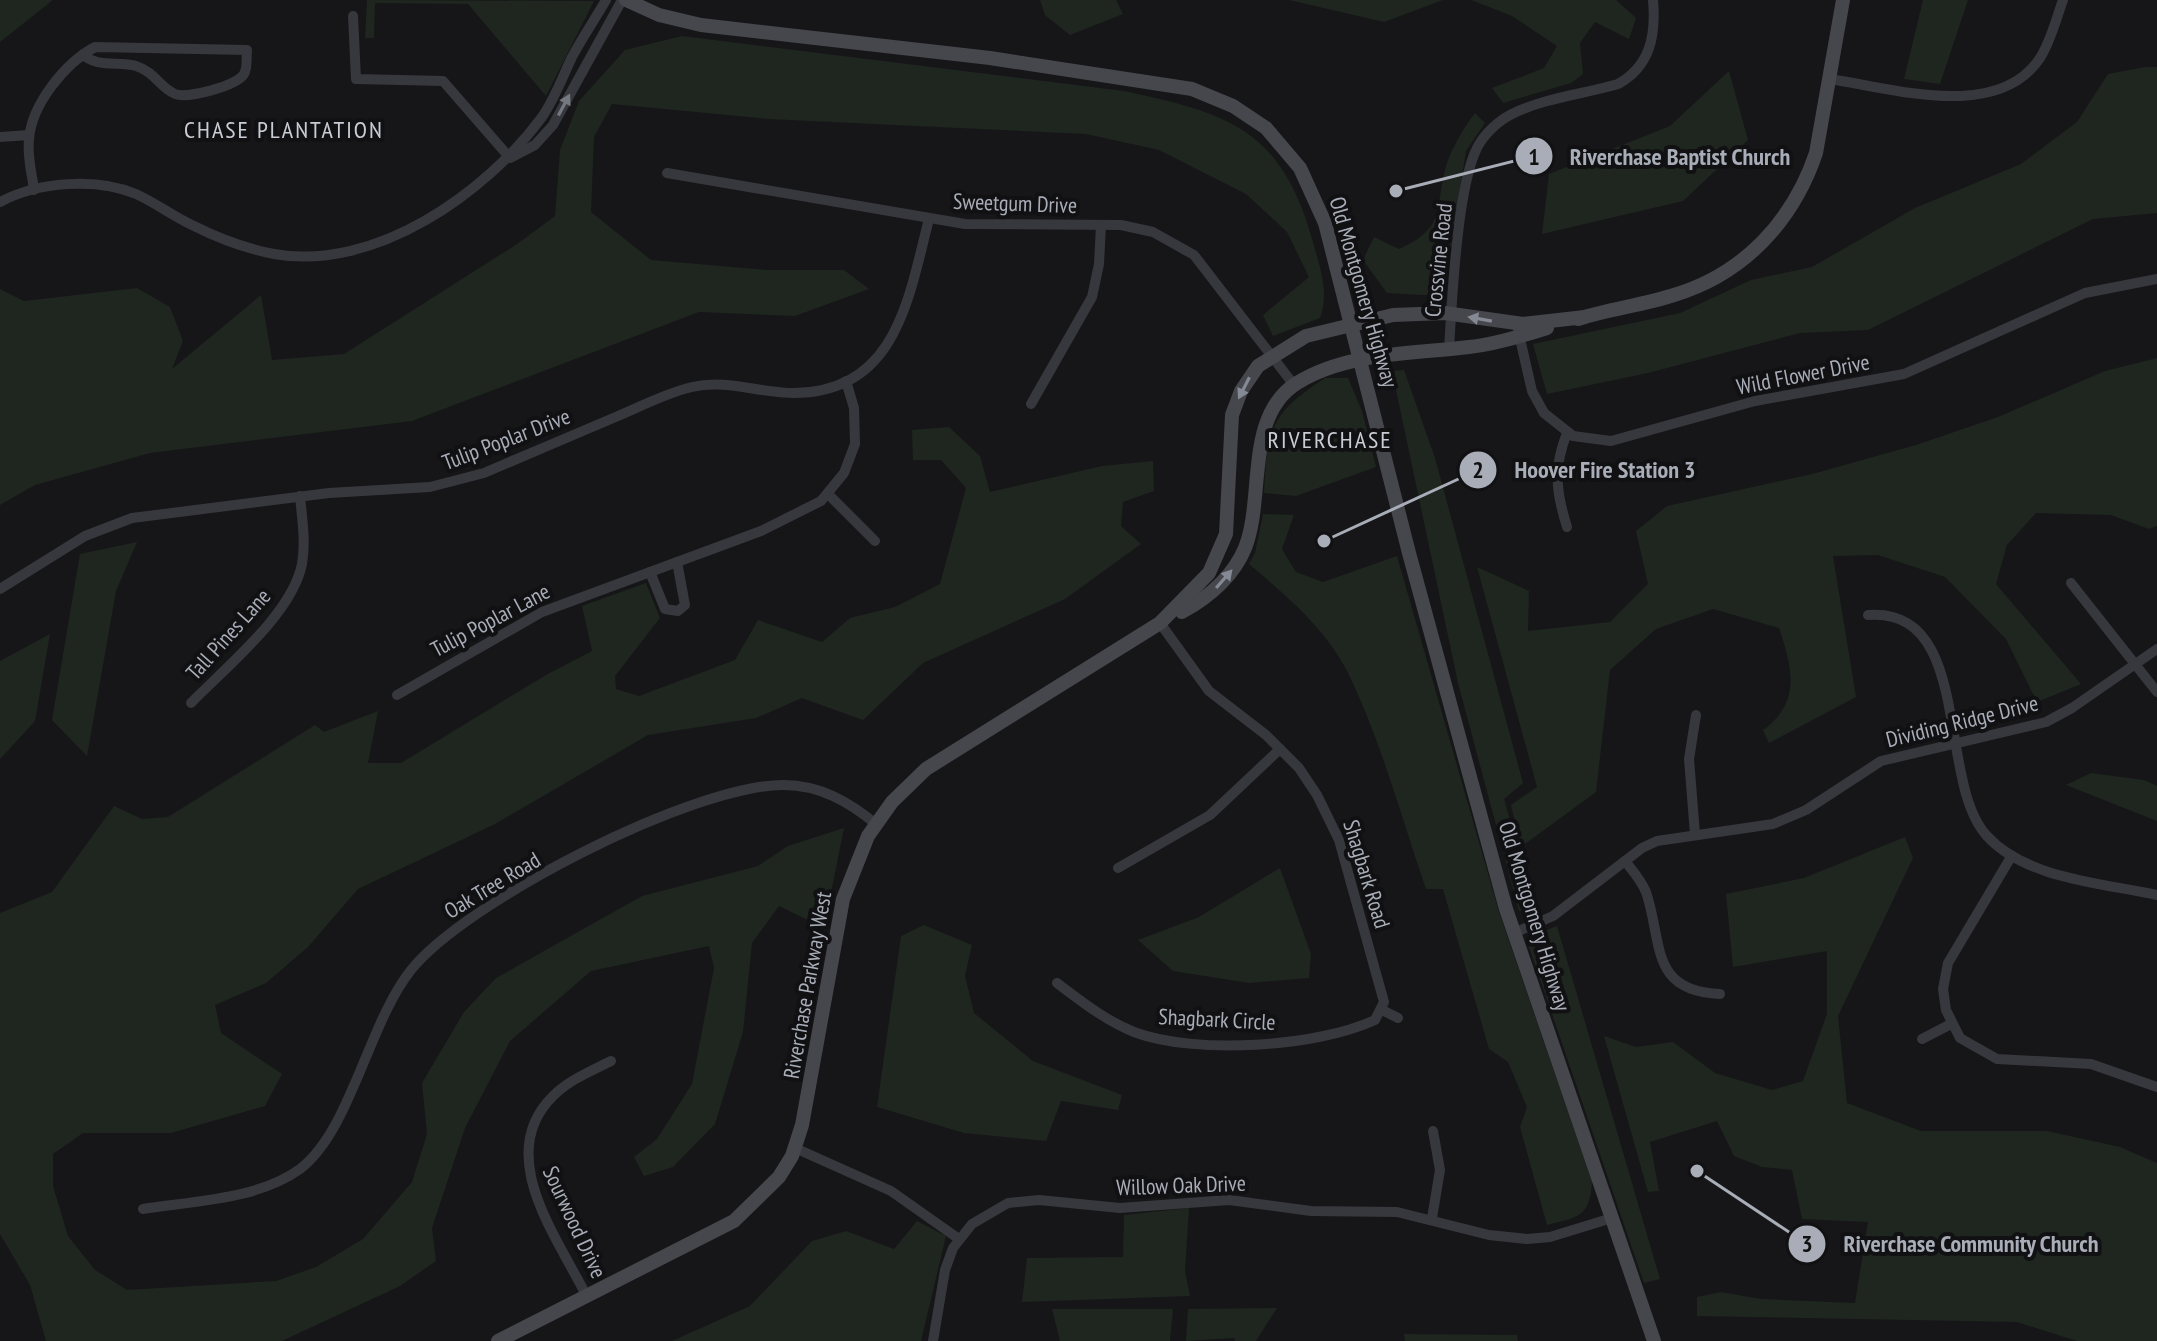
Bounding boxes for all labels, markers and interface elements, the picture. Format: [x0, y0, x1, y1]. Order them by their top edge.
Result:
one-way arrow [557, 94, 571, 116]
district label: CHASE PLANTATION [184, 114, 384, 145]
callout: Riverchase Baptist Church [1514, 132, 1806, 180]
text: 1 [1528, 141, 1540, 172]
text: Riverchase Baptist Church [1570, 141, 1790, 172]
street label: Sweetgum Drive [953, 187, 1077, 219]
street label: Old Montgomery Highway [1323, 193, 1405, 391]
street label: Crossvine Road [1418, 202, 1458, 318]
one-way arrow [1467, 312, 1492, 324]
street label: Wild Flower Drive [1734, 347, 1872, 401]
one-way arrow [1237, 376, 1250, 399]
street label: Tulip Poplar Drive [438, 402, 574, 476]
district label: RIVERCHASE [1267, 424, 1393, 455]
callout: Hoover Fire Station 3 [1458, 446, 1711, 494]
text: 2 [1472, 454, 1484, 485]
text: Hoover Fire Station 3 [1515, 454, 1695, 485]
one-way arrow [1214, 570, 1232, 589]
street label: Tulip Poplar Lane [426, 577, 554, 663]
street label: Tall Pines Lane [180, 582, 276, 686]
street label: Dividing Ridge Drive [1883, 689, 2041, 753]
street label: Shagbark Road [1337, 816, 1397, 932]
street label: Old Montgomery Highway [1493, 818, 1577, 1015]
street label: Oak Tree Road [439, 845, 545, 925]
street label: Riverchase Parkway West [777, 889, 837, 1081]
street label: Shagbark Circle [1158, 1002, 1276, 1036]
street label: Sourwood Drive [537, 1161, 613, 1283]
street label: Willow Oak Drive [1116, 1169, 1246, 1201]
callout: Riverchase Community Church [1787, 1220, 2115, 1268]
text: 3 [1801, 1228, 1813, 1259]
text: Riverchase Community Church [1844, 1228, 2098, 1259]

